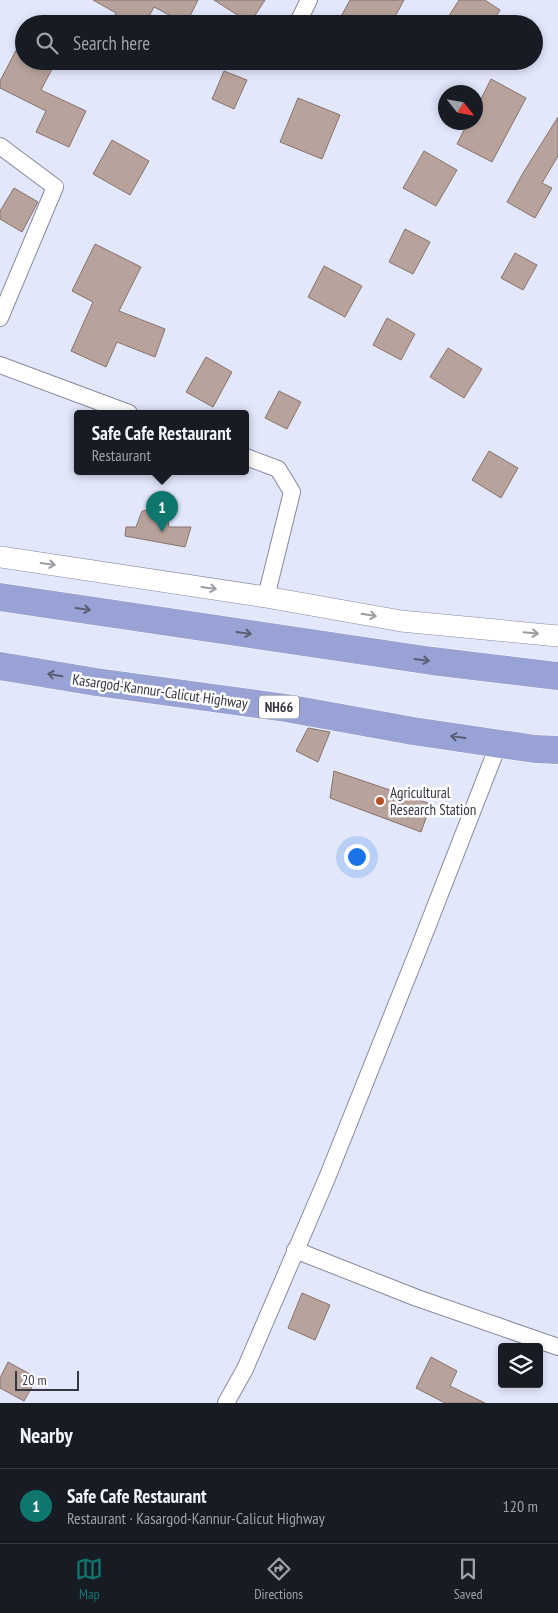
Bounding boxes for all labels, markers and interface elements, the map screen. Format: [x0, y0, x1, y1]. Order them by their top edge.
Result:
search box [15, 15, 543, 70]
icon: search [33, 29, 61, 57]
text: Search here [73, 31, 150, 55]
north arrow [438, 85, 483, 130]
popup [74, 410, 249, 475]
text: Safe Cafe Restaurant [92, 421, 231, 445]
text: Restaurant [92, 445, 151, 465]
pin: 1 [146, 491, 178, 532]
one-way arrow [40, 560, 56, 570]
one-way arrow [201, 584, 217, 594]
one-way arrow [74, 605, 90, 615]
one-way arrow [361, 611, 377, 620]
one-way arrow [522, 628, 538, 638]
one-way arrow [235, 629, 251, 639]
one-way arrow [413, 655, 429, 665]
street label: Kasargod-Kannur-Calicut Highway [71, 669, 249, 713]
one-way arrow [47, 670, 63, 680]
road number: NH66 [259, 696, 299, 719]
one-way arrow [450, 732, 466, 742]
place label: Agricultural Research Station [390, 783, 476, 819]
marker: Agricultural Research Station [374, 795, 386, 807]
your location [344, 844, 370, 870]
map controls [498, 1343, 543, 1388]
button: layers [498, 1343, 543, 1388]
scale bar [15, 1368, 79, 1391]
text: 20 m [22, 1371, 47, 1389]
text: Nearby [20, 1422, 73, 1449]
text: Safe Cafe Restaurant [67, 1484, 206, 1508]
text: 1 [32, 1496, 40, 1516]
text: 120 m [503, 1496, 538, 1516]
text: Restaurant · Kasargod-Kannur-Calicut Highway [67, 1508, 325, 1528]
tab: Map [75, 1555, 103, 1603]
tab: Directions [254, 1555, 303, 1603]
tab: Saved [454, 1555, 483, 1603]

